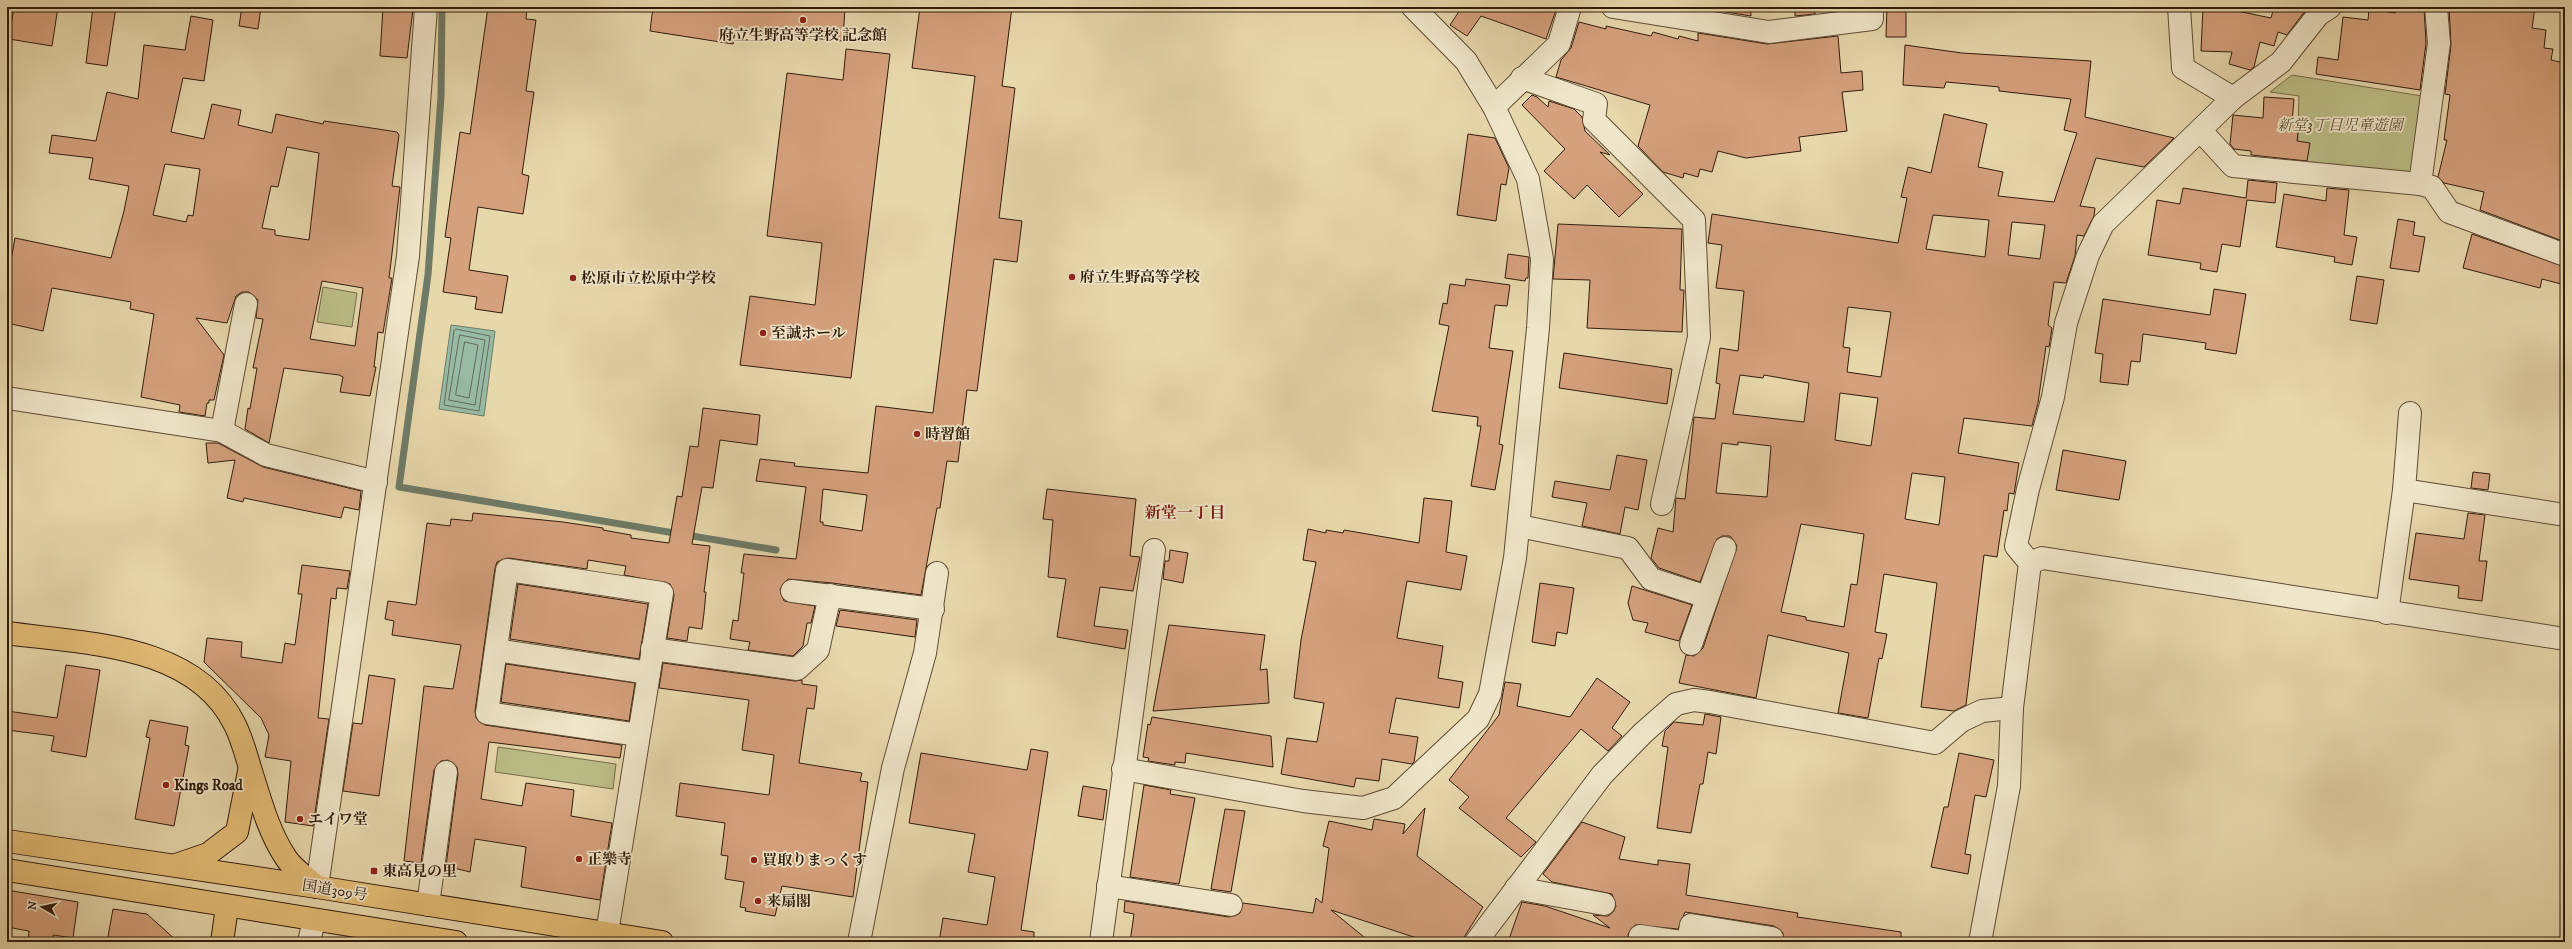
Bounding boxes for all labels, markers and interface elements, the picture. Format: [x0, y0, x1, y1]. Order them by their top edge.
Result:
marker: 府立生野高等学校 記念館 [798, 15, 808, 25]
place label: 府立生野高等学校 記念館 [719, 26, 887, 45]
park label: 新堂3丁目児童遊園 [2277, 116, 2406, 135]
place label: 府立生野高等学校 [1080, 268, 1200, 287]
place label: 松原市立松原中学校 [581, 269, 716, 288]
marker: 府立生野高等学校 [1067, 272, 1077, 282]
marker: 松原市立松原中学校 [568, 273, 578, 283]
place label: 至誠ホール [771, 324, 846, 343]
marker: 至誠ホール [758, 328, 768, 338]
place label: 時習館 [925, 425, 970, 444]
marker: 時習館 [912, 429, 922, 439]
district label: 新堂一丁目 [1144, 503, 1225, 523]
place label: Kings Road [174, 776, 243, 795]
marker: Kings Road [161, 780, 171, 790]
place label: エイワ堂 [308, 810, 368, 829]
marker: エイワ堂 [295, 814, 305, 824]
place label: 正樂寺 [587, 850, 632, 869]
place label: 買取りまっくす [762, 851, 867, 870]
marker: 正樂寺 [574, 854, 584, 864]
marker: 買取りまっくす [749, 855, 759, 865]
place label: 東高見の里 [382, 862, 457, 881]
marker: 東高見の里 [369, 866, 379, 876]
street label: 国道309号 [301, 876, 369, 905]
north arrow [22, 887, 62, 927]
place label: 来扇閣 [766, 892, 811, 911]
marker: 来扇閣 [753, 896, 763, 906]
text: N [25, 900, 41, 911]

